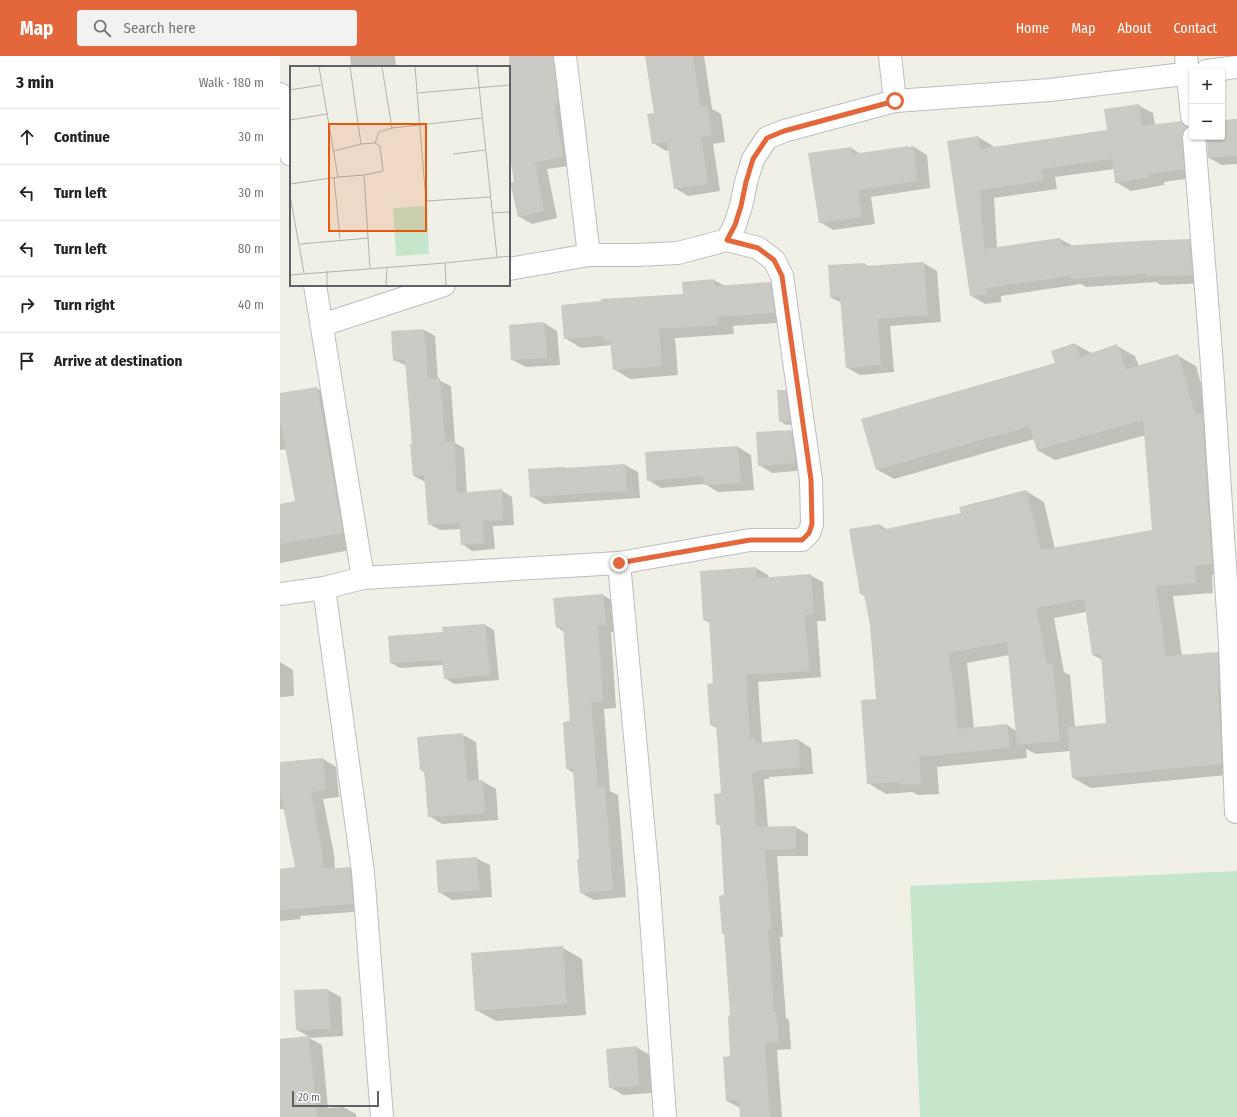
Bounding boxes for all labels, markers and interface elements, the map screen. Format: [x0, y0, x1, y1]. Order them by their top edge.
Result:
search box [77, 10, 357, 46]
text: Map [20, 17, 53, 40]
icon: search [91, 17, 113, 39]
text: Search here [123, 19, 196, 37]
text: Home [1016, 20, 1049, 37]
text: Map [1071, 20, 1095, 37]
text: About [1117, 20, 1152, 37]
text: Contact [1174, 20, 1217, 37]
inset map [290, 66, 510, 286]
map controls [1189, 68, 1225, 140]
button: + [1189, 68, 1225, 104]
text: 3 min [16, 72, 54, 93]
text: Walk · 180 m [199, 75, 264, 90]
route start [886, 92, 904, 110]
button: − [1189, 104, 1225, 140]
icon: ahead [16, 126, 38, 148]
text: Continue [54, 128, 110, 146]
text: 30 m [238, 129, 264, 144]
icon: left [16, 182, 38, 204]
text: Turn left [54, 184, 107, 202]
text: 30 m [238, 185, 264, 200]
icon: left [16, 238, 38, 260]
text: Turn left [54, 240, 107, 258]
text: 80 m [238, 241, 264, 256]
icon: right [16, 294, 38, 316]
text: Turn right [54, 296, 115, 314]
text: 40 m [238, 297, 264, 312]
icon: arrive [16, 350, 38, 372]
text: Arrive at destination [54, 352, 182, 370]
route end [610, 554, 628, 572]
scale bar [292, 1089, 379, 1108]
text: 20 m [298, 1091, 320, 1104]

